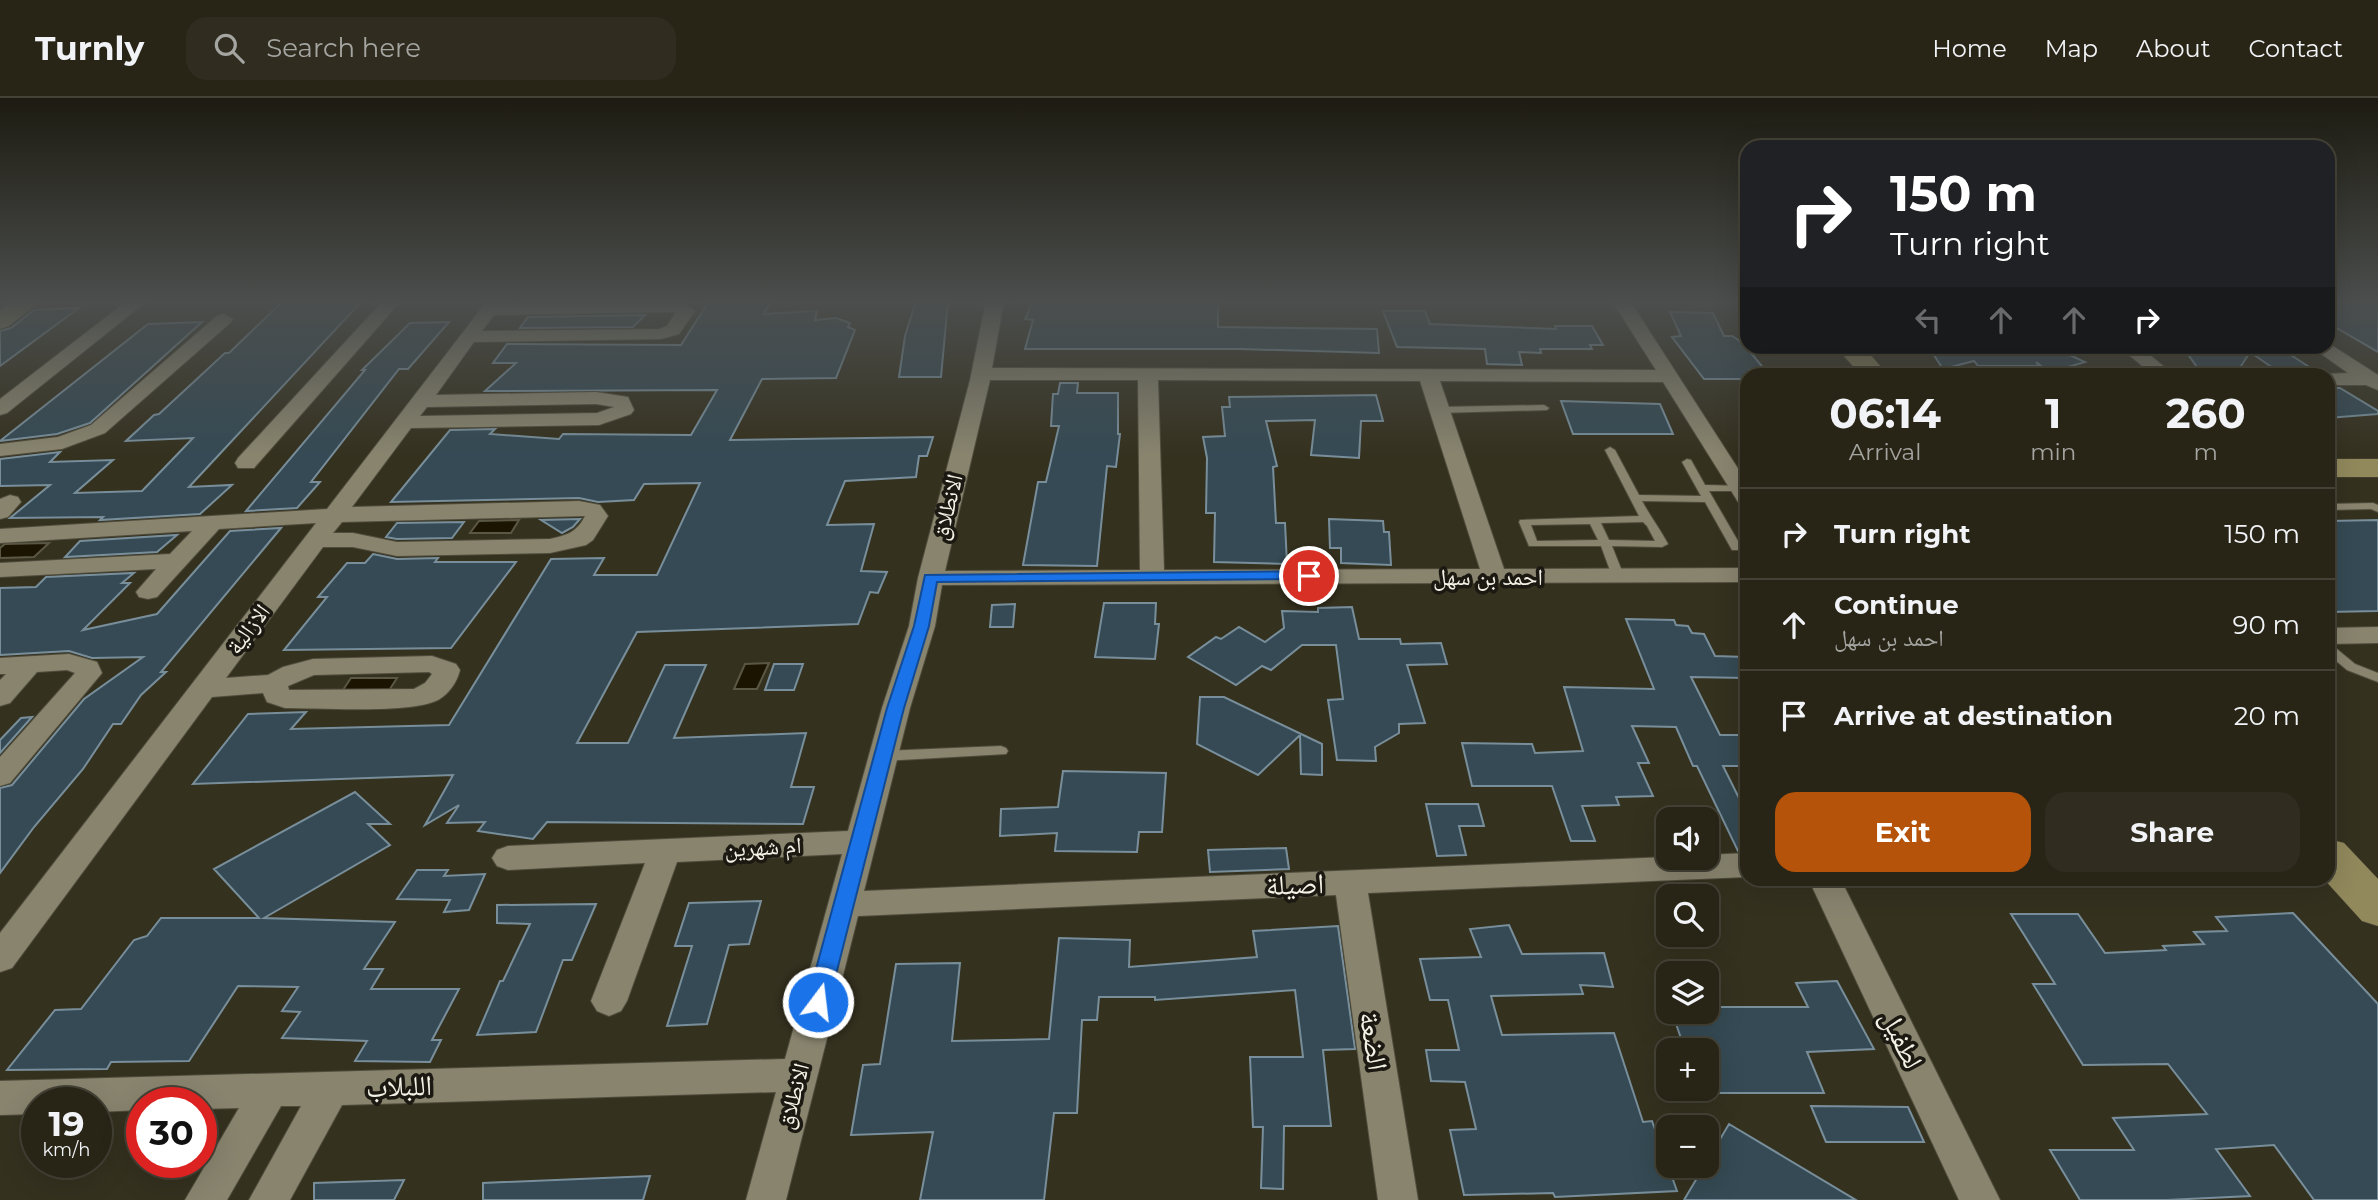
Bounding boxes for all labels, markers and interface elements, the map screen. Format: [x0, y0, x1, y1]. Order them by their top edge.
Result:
search box [186, 17, 676, 80]
text: Turnly [35, 28, 144, 68]
icon: search [210, 29, 248, 67]
text: Search here [266, 32, 421, 64]
text: Home [1932, 34, 2007, 63]
text: Map [2045, 34, 2098, 63]
text: About [2136, 34, 2210, 63]
text: Contact [2248, 34, 2343, 63]
text: 150 m [1890, 164, 2037, 223]
icon: right [1775, 168, 1866, 259]
text: Turn right [1890, 224, 2050, 263]
icon: left [1909, 301, 1947, 339]
icon: ahead [1982, 301, 2020, 339]
icon: ahead [2055, 301, 2093, 339]
icon: right [2128, 301, 2166, 339]
text: 06:14 [1829, 387, 1941, 439]
text: 1 [2045, 387, 2062, 439]
text: 260 [2166, 387, 2246, 439]
text: Arrival [1849, 438, 1921, 466]
text: min [2030, 438, 2076, 466]
text: m [2193, 438, 2218, 466]
street label: الانطلاق [925, 471, 969, 543]
icon: right [1775, 515, 1813, 553]
text: Turn right [1834, 518, 1970, 550]
text: 150 m [2224, 518, 2300, 550]
pin [1279, 546, 1339, 606]
icon: arrive [1290, 557, 1328, 595]
street label: احمد بن سهل [1433, 563, 1543, 591]
text: Continue [1834, 589, 1959, 621]
street label: الازالية [220, 598, 276, 660]
icon: ahead [1775, 606, 1813, 644]
text: 90 m [2233, 609, 2300, 641]
text: احمد بن سهل [1834, 624, 1944, 652]
icon: arrive [1775, 697, 1813, 735]
text: Arrive at destination [1834, 700, 2113, 732]
text: 20 m [2234, 700, 2300, 732]
button: Exit [1775, 792, 2031, 872]
button: Share [2045, 792, 2300, 872]
map controls [1656, 807, 1719, 1178]
button: sound [1656, 807, 1719, 870]
street label: ام شهرين [724, 831, 802, 865]
street label: اصيلة [1265, 866, 1325, 902]
button: search [1656, 884, 1719, 947]
button: layers [1656, 961, 1719, 1024]
position arrow [781, 965, 855, 1039]
street label: لطفيل [1872, 1004, 1931, 1074]
street label: الضعة [1353, 1009, 1395, 1073]
button: + [1656, 1038, 1719, 1101]
street label: الانطلاق [771, 1060, 815, 1132]
street label: اللبلاب [365, 1068, 433, 1104]
speed limit sign: 30 [126, 1087, 217, 1178]
text: 19 [48, 1102, 85, 1145]
button: − [1656, 1115, 1719, 1178]
text: km/h [42, 1139, 91, 1161]

